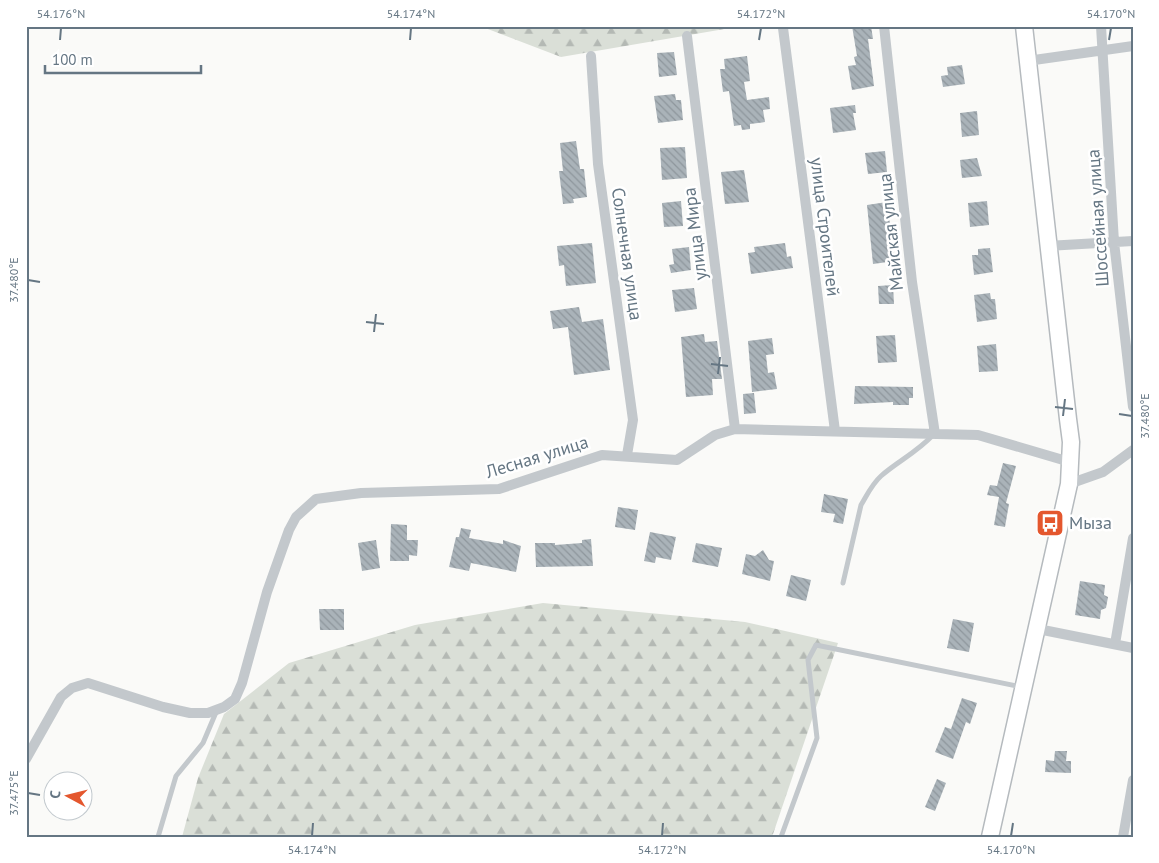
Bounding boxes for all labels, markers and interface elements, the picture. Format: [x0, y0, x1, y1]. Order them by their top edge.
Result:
text: 54.176°N [37, 6, 85, 21]
text: 54.174°N [387, 6, 435, 21]
text: 54.172°N [737, 6, 785, 21]
text: 54.170°N [1087, 6, 1135, 21]
scale bar [45, 42, 201, 74]
text: 100 m [52, 50, 93, 69]
street label: Шоссейная улица [1081, 149, 1114, 287]
street label: улица Строителей [806, 156, 845, 298]
street label: Майская улица [873, 172, 908, 292]
street label: Солнечная улица [607, 186, 648, 322]
street label: улица Мира [677, 186, 712, 282]
text: 37.480°E [6, 257, 21, 303]
text: 37.480°E [1137, 393, 1152, 439]
street label: Лесная улица [482, 430, 591, 483]
bus stop icon: Мыза [1035, 508, 1065, 538]
place label: Мыза [1069, 511, 1112, 534]
text: 37.475°E [6, 770, 21, 816]
north arrow [42, 770, 92, 820]
text: С [46, 789, 65, 799]
text: 54.174°N [288, 842, 336, 857]
text: 54.172°N [638, 842, 686, 857]
text: 54.170°N [987, 842, 1035, 857]

